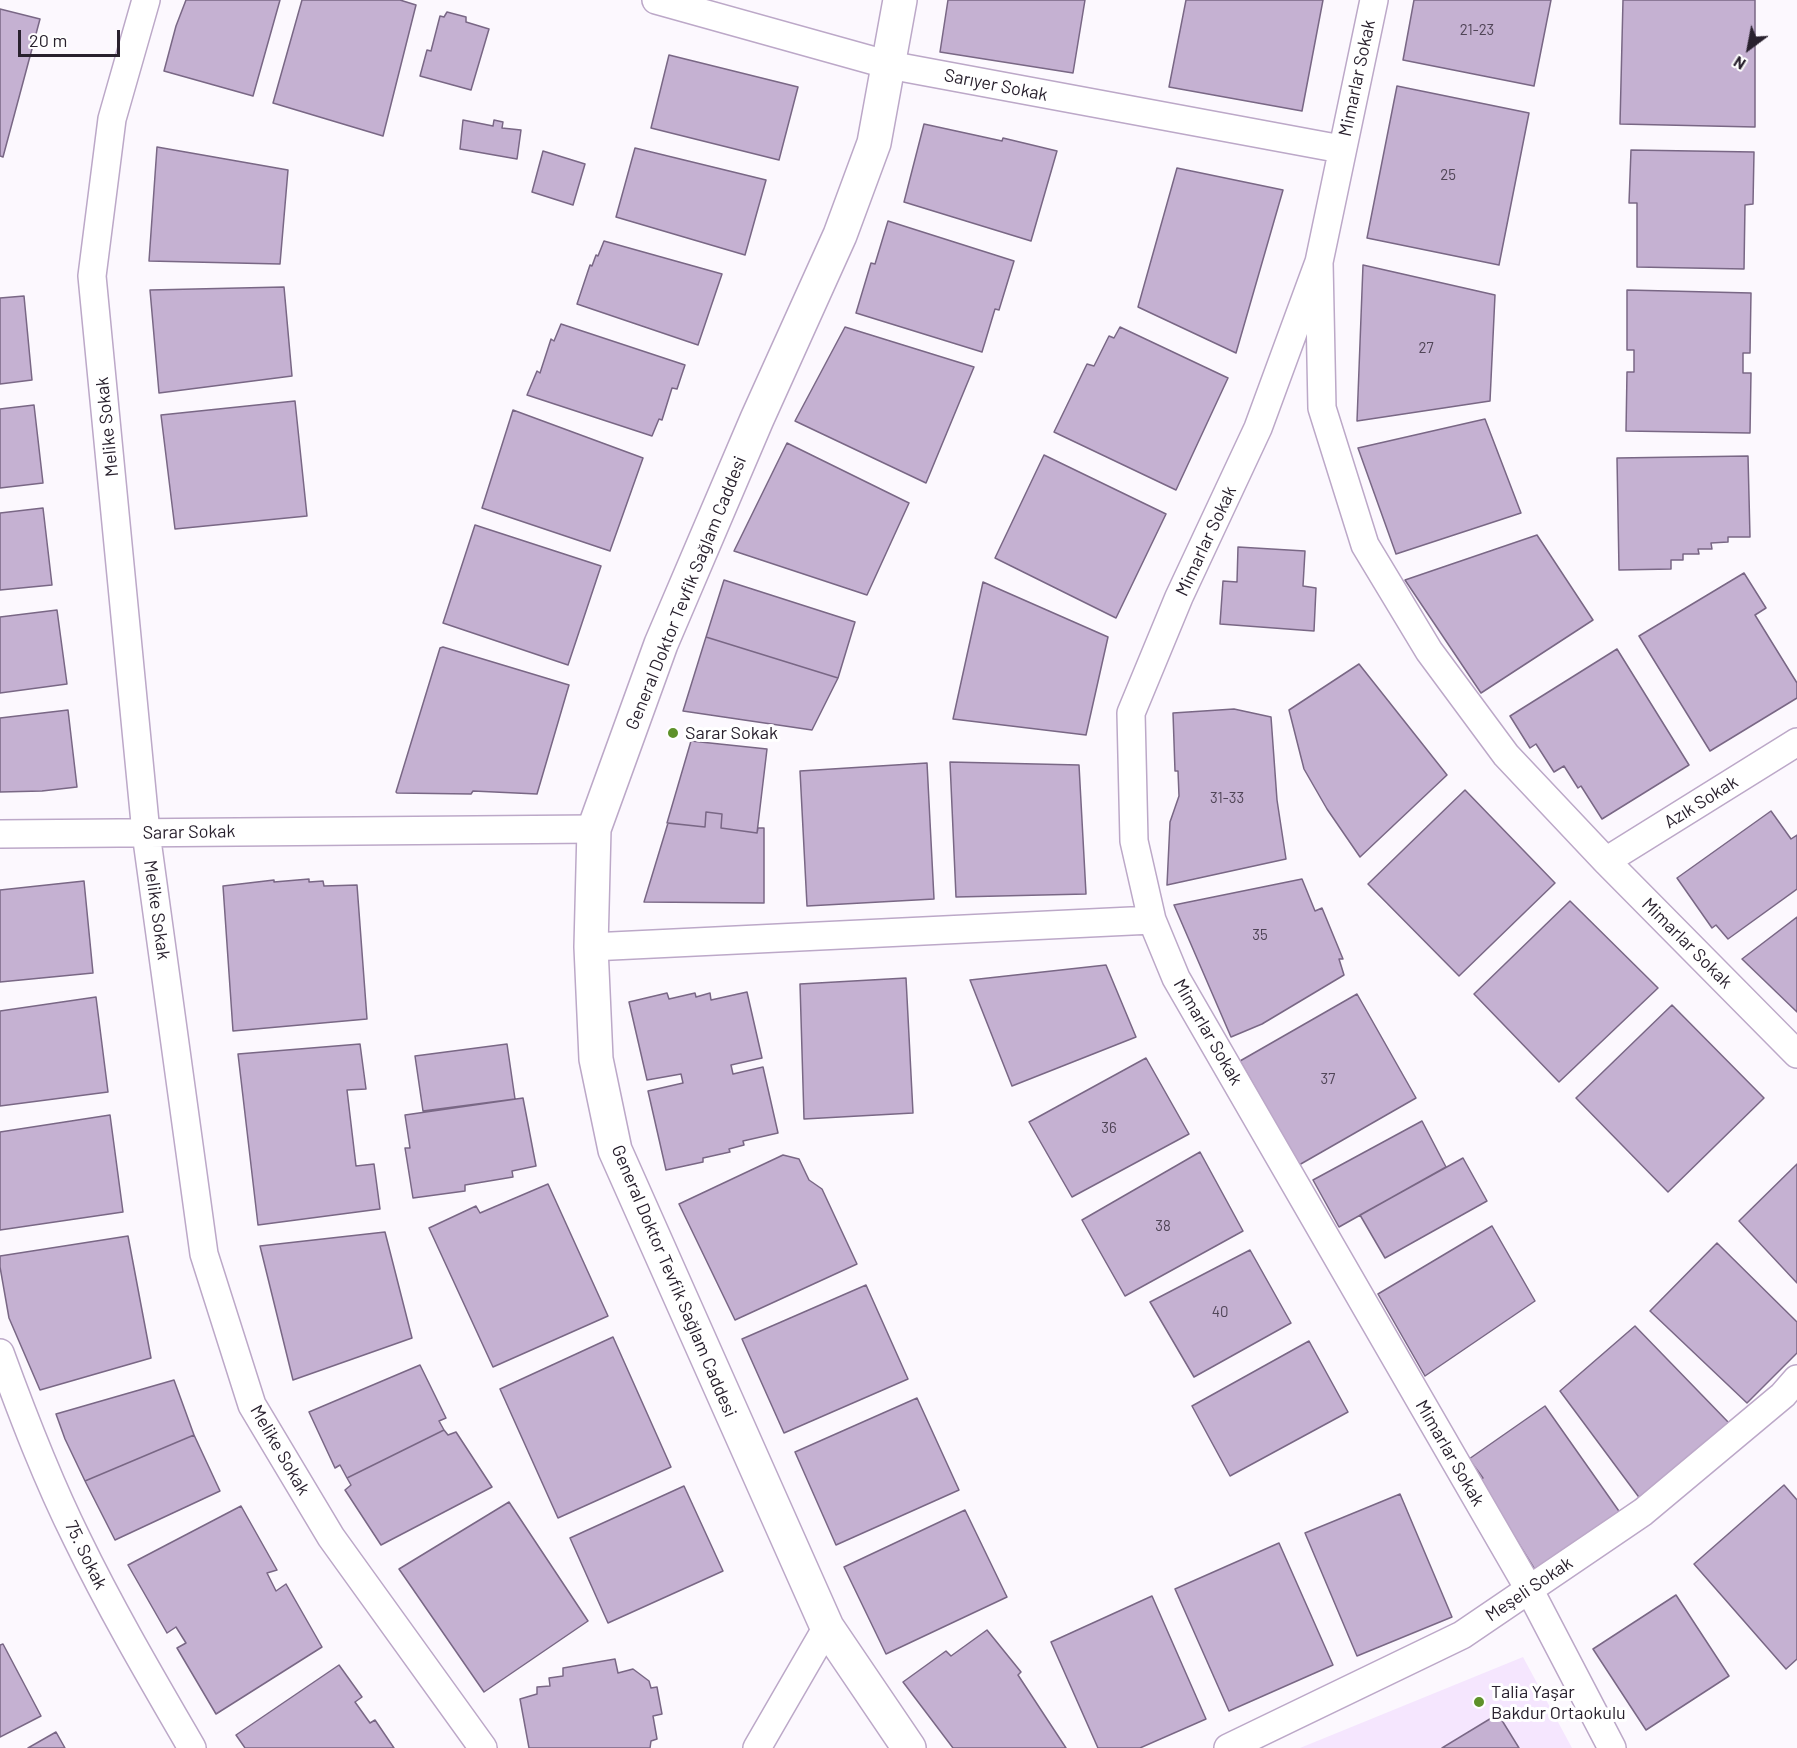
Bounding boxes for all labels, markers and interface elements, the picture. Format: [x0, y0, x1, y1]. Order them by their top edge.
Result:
scale bar [21, 18, 123, 56]
street label: Mimarlar Sokak [1334, 18, 1380, 138]
north arrow [1719, 18, 1779, 78]
house number: 21-23 [1460, 21, 1494, 39]
text: 20 m [29, 29, 67, 51]
text: N [1730, 53, 1749, 75]
street label: Sarıyer Sokak [942, 64, 1050, 106]
house number: 25 [1440, 166, 1456, 184]
house number: 27 [1418, 339, 1434, 357]
street label: Melike Sokak [91, 376, 123, 478]
street label: General Doktor Tevfik Sağlam Caddesi [621, 453, 751, 733]
street label: Mimarlar Sokak [1171, 483, 1241, 599]
place label: Sarar Sokak [685, 722, 778, 744]
marker: Sarar Sokak [666, 726, 680, 740]
street label: Azık Sokak [1660, 771, 1742, 833]
house number: 31-33 [1210, 789, 1244, 807]
street label: Sarar Sokak [142, 820, 236, 844]
street label: Melike Sokak [139, 859, 175, 961]
street label: Mimarlar Sokak [1637, 893, 1737, 993]
house number: 35 [1252, 926, 1268, 944]
street label: Mimarlar Sokak [1169, 975, 1247, 1089]
house number: 37 [1321, 1070, 1335, 1088]
house number: 36 [1101, 1119, 1117, 1137]
street label: General Doktor Tevfik Sağlam Caddesi [607, 1142, 741, 1420]
house number: 38 [1155, 1217, 1171, 1235]
house number: 40 [1212, 1303, 1228, 1321]
street label: Mimarlar Sokak [1411, 1396, 1489, 1510]
street label: Melike Sokak [246, 1401, 314, 1499]
street label: 75. Sokak [60, 1517, 112, 1593]
street label: Meşeli Sokak [1481, 1552, 1577, 1626]
place label: Talia Yaşar Bakdur Ortaokulu [1491, 1681, 1626, 1724]
marker: Talia Yaşar Bakdur Ortaokulu [1472, 1695, 1486, 1709]

